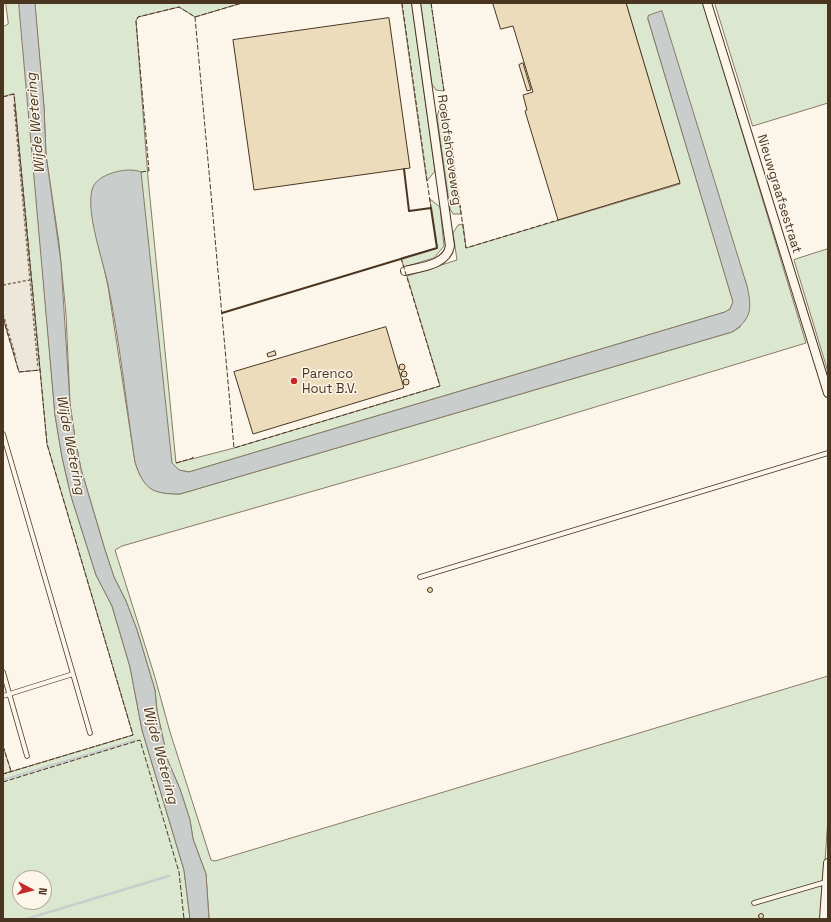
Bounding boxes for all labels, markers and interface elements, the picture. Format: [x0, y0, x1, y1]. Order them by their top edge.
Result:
water label: Wijde Wetering [23, 72, 49, 174]
street label: Roelofshoeveweg [434, 94, 464, 206]
street label: Nieuwgraafsestraat [754, 133, 804, 255]
place label: Parenco Hout B.V. [302, 366, 357, 397]
marker: Parenco Hout B.V. [289, 376, 299, 386]
water label: Wijde Wetering [52, 394, 88, 496]
water label: Wijde Wetering [139, 704, 181, 806]
north arrow [12, 870, 52, 910]
text: N [36, 887, 50, 896]

